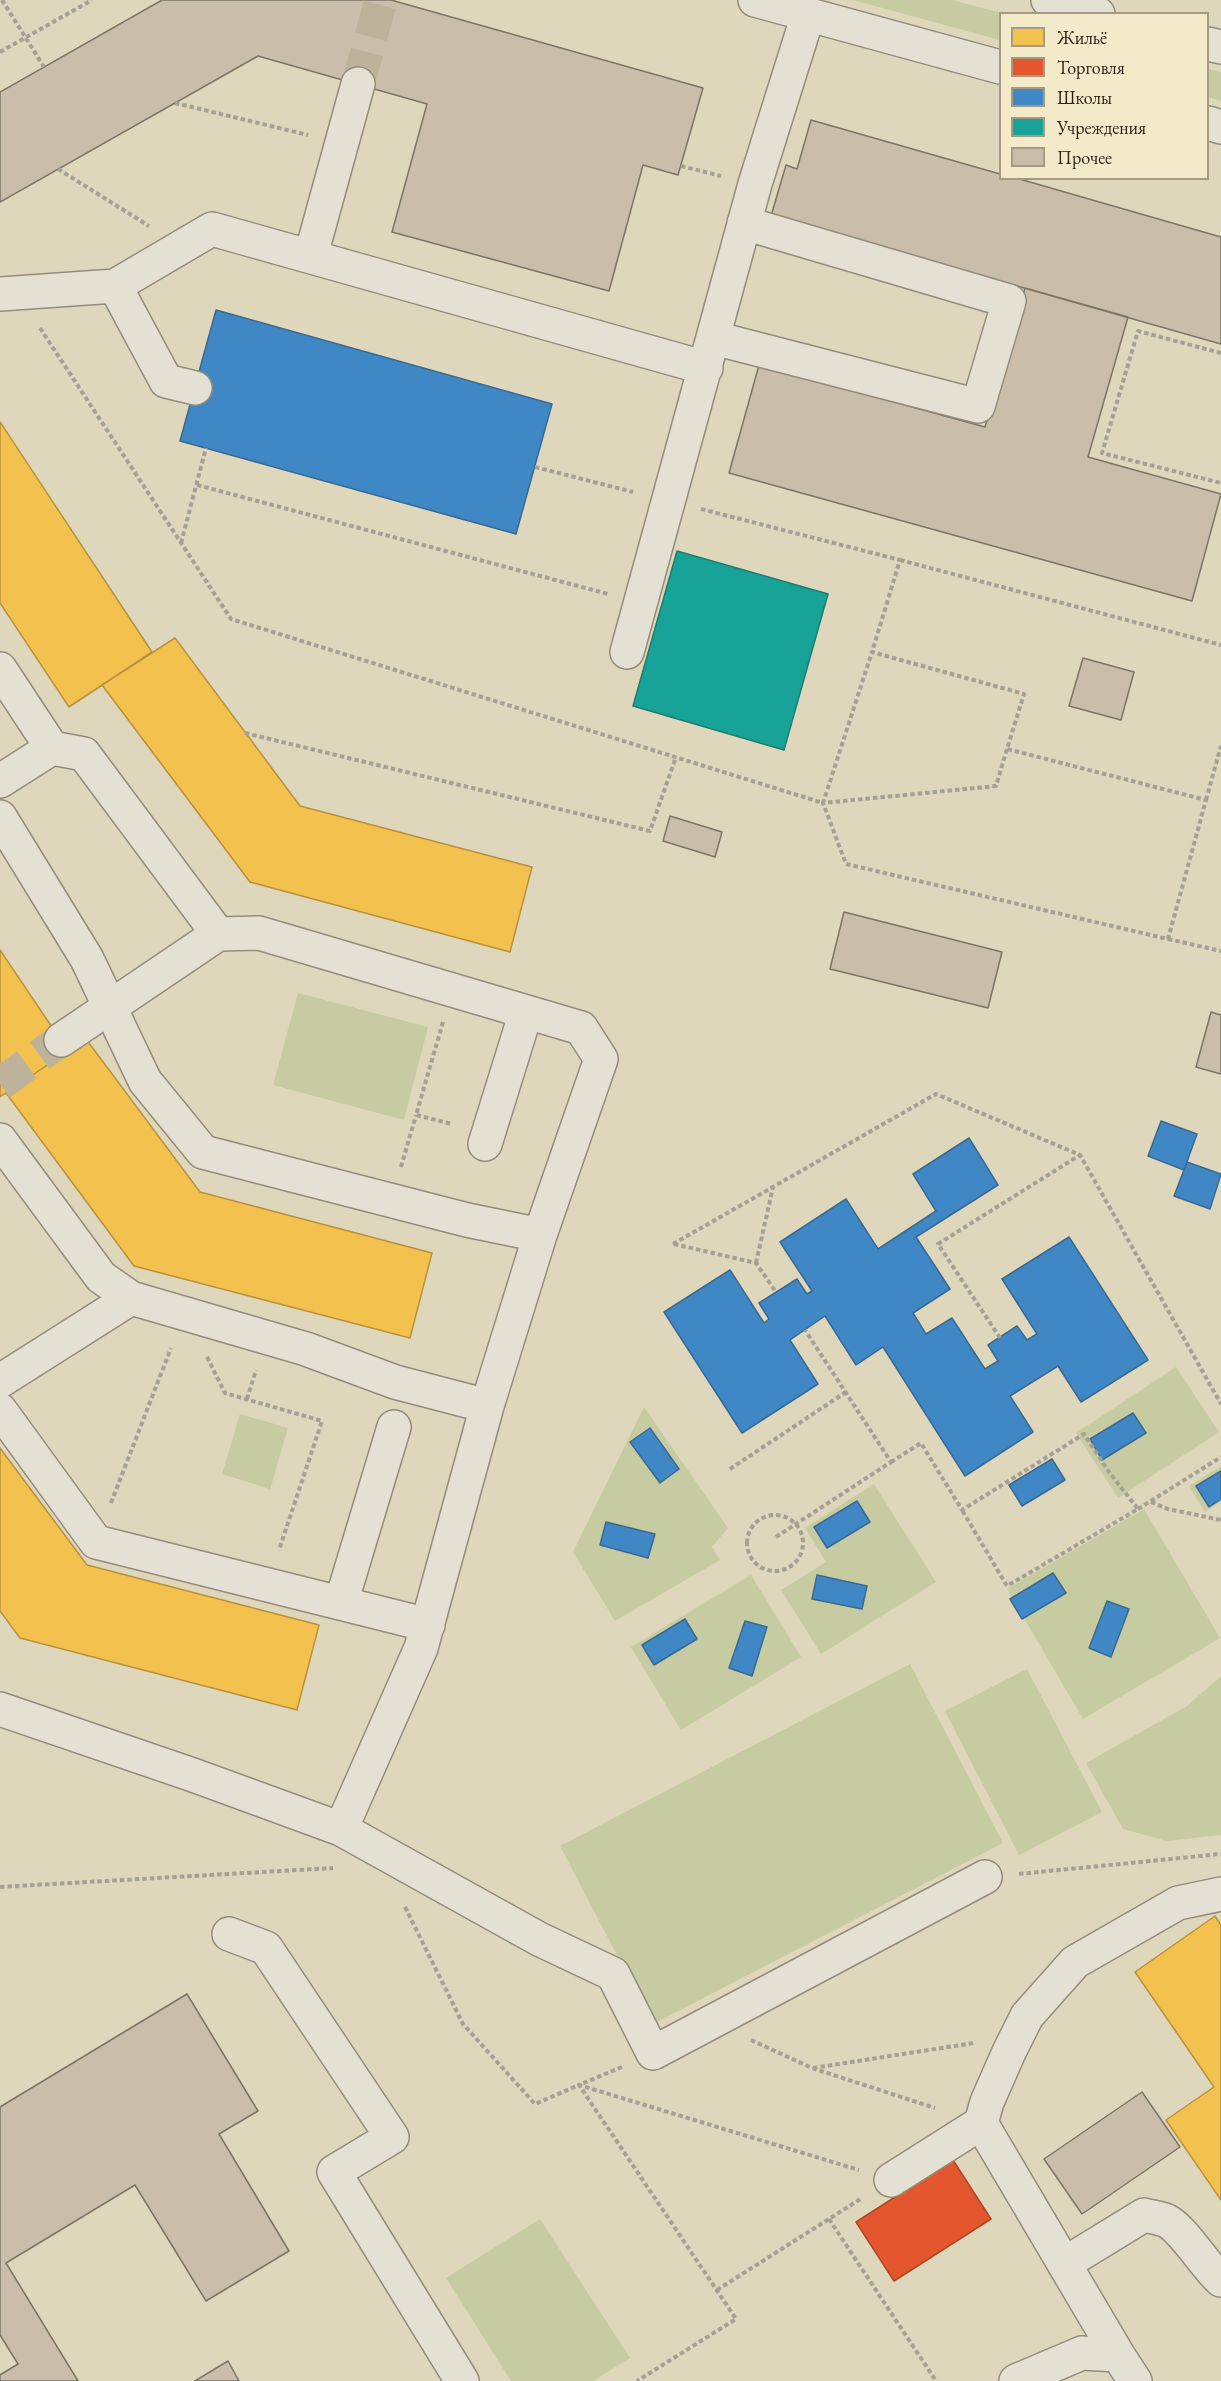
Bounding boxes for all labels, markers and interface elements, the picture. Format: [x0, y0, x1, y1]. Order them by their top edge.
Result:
legend [999, 12, 1209, 180]
text: Жильё [1057, 26, 1107, 49]
text: Торговля [1057, 56, 1125, 79]
text: Школы [1057, 86, 1112, 109]
text: Учреждения [1057, 116, 1146, 139]
text: Прочее [1057, 146, 1112, 169]

